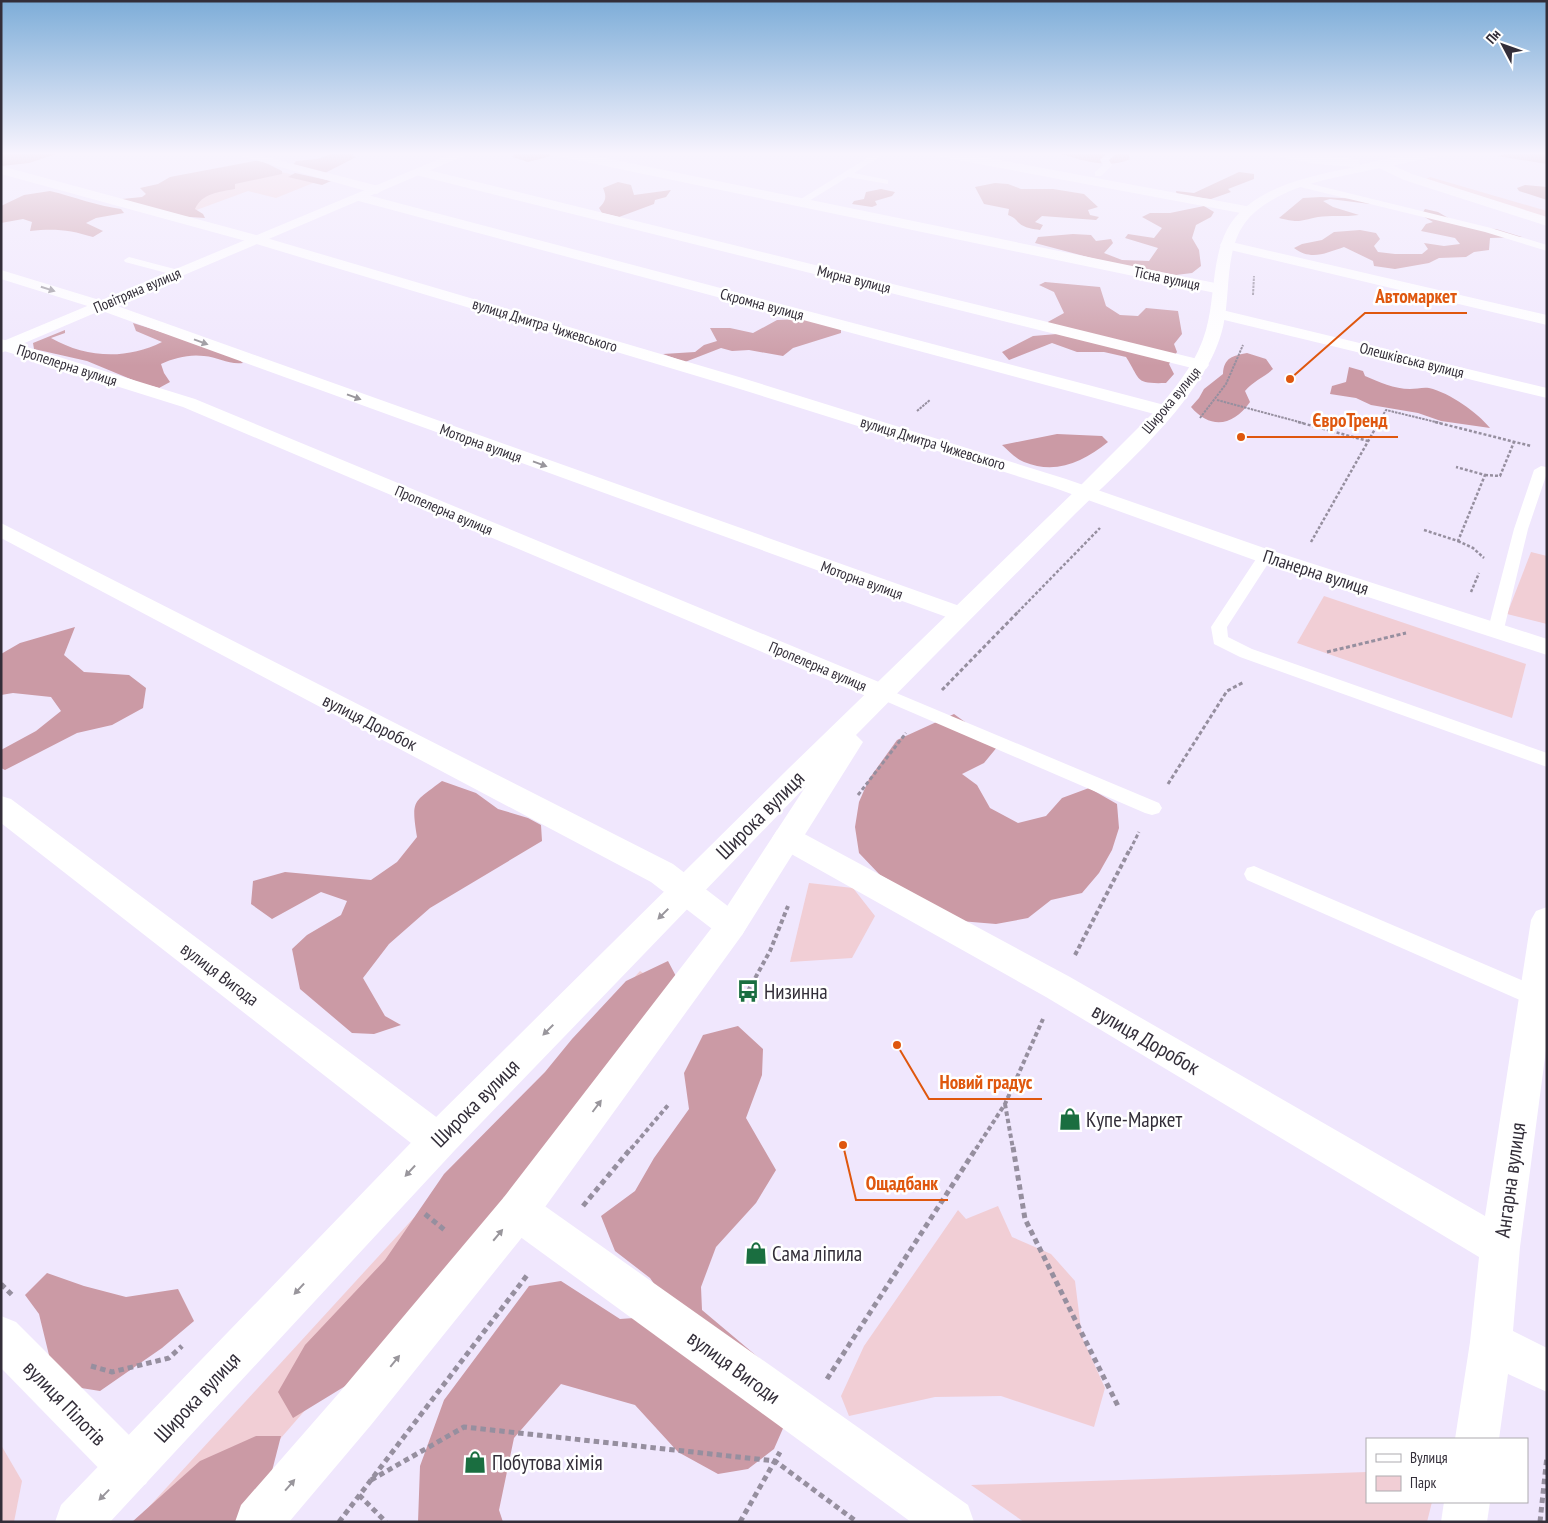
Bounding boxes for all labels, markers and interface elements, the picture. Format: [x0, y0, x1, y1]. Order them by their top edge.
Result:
north arrow [1478, 20, 1528, 70]
text: Пн [1482, 25, 1504, 47]
street label: Мирна вулиця [815, 261, 893, 297]
street label: Тісна вулиця [1132, 262, 1202, 294]
street label: Повітряна вулиця [90, 263, 184, 317]
callout: Автомаркет [1365, 279, 1467, 313]
street label: Скромна вулиця [718, 284, 806, 324]
text: Автомаркет [1374, 284, 1457, 308]
one-way arrow [40, 285, 55, 293]
street label: вулиця Дмитра Чижевського [470, 294, 620, 356]
street label: Олешківська вулиця [1358, 338, 1466, 382]
one-way arrow [194, 339, 209, 346]
street label: Пропелерна вулиця [14, 340, 120, 390]
street label: Широка вулиця [1137, 362, 1205, 437]
one-way arrow [347, 393, 362, 401]
callout: ЄвроТренд [1303, 403, 1398, 437]
text: ЄвроТренд [1312, 408, 1388, 432]
street label: вулиця Дмитра Чижевського [858, 412, 1008, 474]
street label: Моторна вулиця [437, 419, 525, 467]
one-way arrow [533, 460, 548, 468]
street label: Пропелерна вулиця [392, 481, 496, 539]
street label: Планерна вулиця [1260, 544, 1372, 600]
street label: Моторна вулиця [818, 556, 906, 604]
street label: Пропелерна вулиця [766, 637, 870, 695]
street label: вулиця Доробок [319, 688, 421, 756]
street label: Широка вулиця [710, 765, 810, 865]
one-way arrow [657, 908, 669, 920]
street label: вулиця Вигода [176, 937, 264, 1011]
bus stop icon: Низинна [735, 978, 761, 1004]
place label: Низинна [764, 978, 828, 1005]
street label: вулиця Доробок [1087, 997, 1205, 1081]
one-way arrow [542, 1023, 554, 1035]
street label: Широка вулиця [425, 1053, 525, 1153]
callout: Новий градус [929, 1065, 1042, 1099]
text: Новий градус [940, 1070, 1033, 1094]
one-way arrow [591, 1100, 602, 1113]
shop icon: Купе-Маркет [1057, 1106, 1083, 1132]
place label: Купе-Маркет [1086, 1106, 1182, 1133]
street label: Ангарна вулиця [1489, 1121, 1531, 1239]
one-way arrow [404, 1164, 416, 1176]
callout: Ощадбанк [856, 1166, 948, 1200]
text: Ощадбанк [866, 1171, 938, 1195]
one-way arrow [492, 1229, 503, 1242]
shop icon: Сама ліпила [743, 1240, 769, 1266]
place label: Сама ліпила [772, 1240, 862, 1267]
one-way arrow [293, 1283, 305, 1295]
street label: вулиця Вигоди [682, 1324, 786, 1410]
street label: Широка вулиця [148, 1346, 246, 1448]
one-way arrow [389, 1354, 400, 1367]
street label: вулиця Пілотів [18, 1355, 112, 1451]
legend [1366, 1438, 1528, 1503]
text: Вулиця [1410, 1448, 1448, 1467]
shop icon: Побутова хімія [462, 1449, 488, 1475]
place label: Побутова хімія [492, 1449, 603, 1476]
text: Парк [1410, 1473, 1436, 1492]
one-way arrow [284, 1479, 296, 1491]
one-way arrow [98, 1489, 110, 1501]

